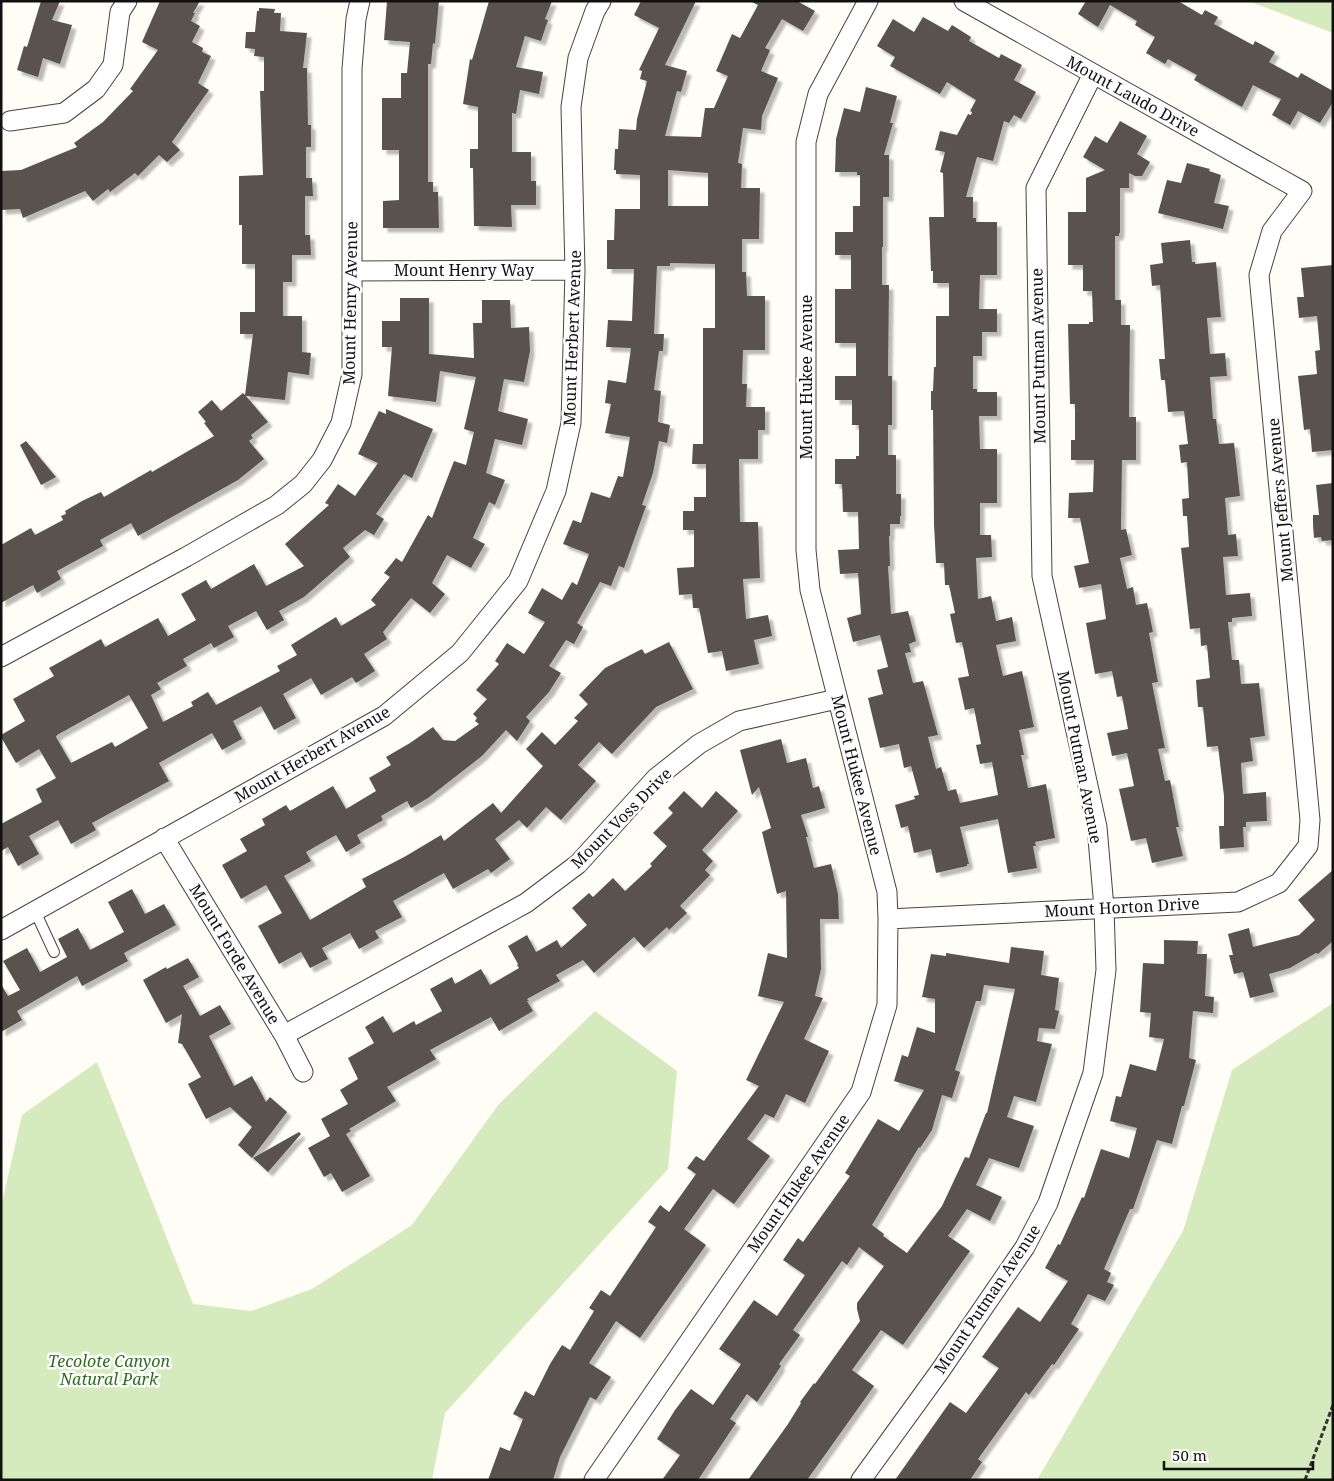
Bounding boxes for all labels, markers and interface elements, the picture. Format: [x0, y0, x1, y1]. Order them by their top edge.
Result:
street label: Mount Laudo Drive [1063, 50, 1203, 142]
street label: Mount Henry Avenue [338, 221, 362, 385]
street label: Mount Herbert Avenue [558, 250, 586, 426]
street label: Mount Henry Way [394, 259, 535, 281]
street label: Mount Putman Avenue [1025, 268, 1051, 444]
street label: Mount Hukee Avenue [795, 295, 817, 459]
street label: Mount Jeffers Avenue [1262, 417, 1298, 583]
street label: Mount Putman Avenue [1052, 669, 1108, 845]
street label: Mount Hukee Avenue [826, 692, 888, 858]
street label: Mount Herbert Avenue [230, 700, 394, 808]
street label: Mount Voss Drive [566, 763, 676, 873]
street label: Mount Forde Avenue [184, 880, 286, 1028]
street label: Mount Horton Drive [1044, 892, 1200, 922]
street label: Mount Hukee Avenue [742, 1109, 854, 1257]
street label: Mount Putman Avenue [929, 1220, 1045, 1378]
park label: Tecolote Canyon Natural Park [48, 1350, 170, 1390]
scale bar [1164, 1438, 1313, 1470]
text: 50 m [1172, 1445, 1207, 1465]

